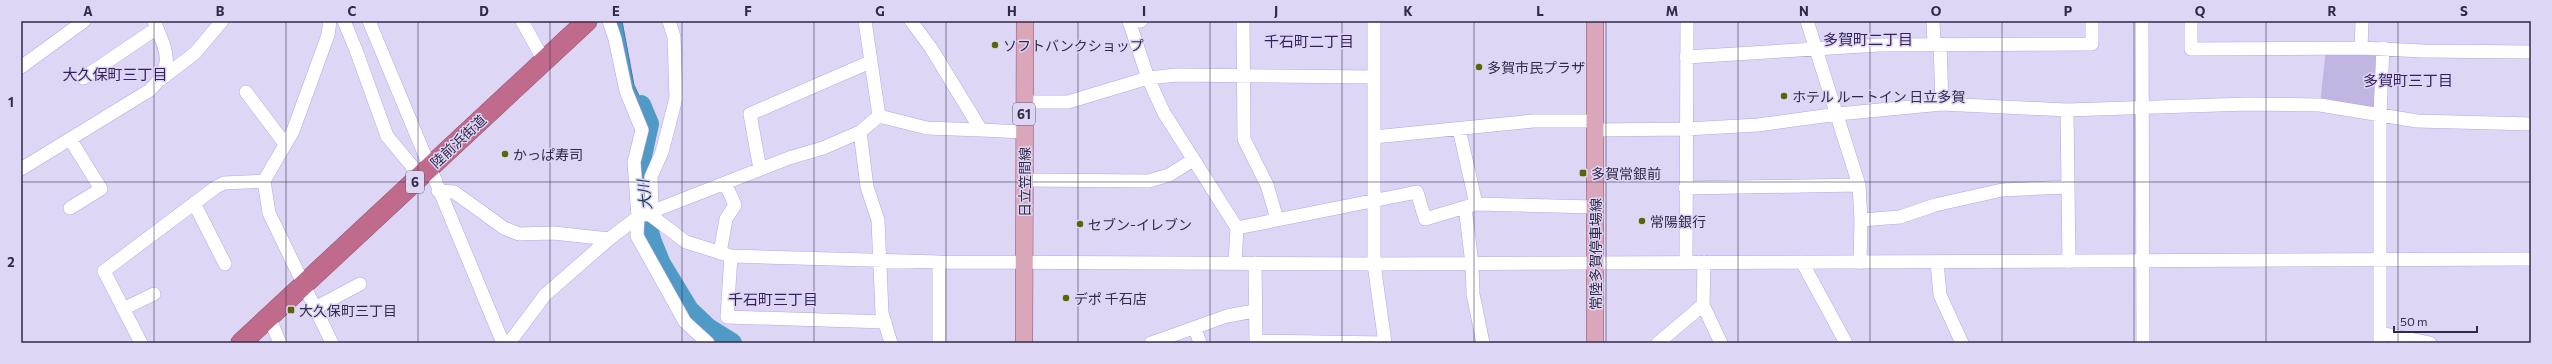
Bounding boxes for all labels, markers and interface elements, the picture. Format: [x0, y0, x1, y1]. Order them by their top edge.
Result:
text: A [83, 3, 93, 19]
text: B [216, 3, 225, 19]
text: C [348, 3, 357, 19]
text: D [479, 3, 489, 19]
text: E [612, 3, 620, 19]
text: F [744, 3, 752, 19]
text: G [875, 3, 885, 19]
text: H [1007, 3, 1017, 19]
text: I [1142, 3, 1146, 19]
text: J [1274, 3, 1278, 19]
text: K [1403, 3, 1413, 19]
text: L [1536, 3, 1544, 19]
text: M [1666, 3, 1678, 19]
text: N [1799, 3, 1809, 19]
text: O [1931, 3, 1942, 19]
text: P [2064, 3, 2073, 19]
text: Q [2195, 3, 2206, 19]
text: R [2328, 3, 2337, 19]
text: S [2460, 3, 2468, 19]
district label: 多賀町二丁目 [1823, 30, 1913, 48]
district label: 千石町二丁目 [1264, 32, 1354, 50]
place label: ソフトバンクショップ [1003, 37, 1144, 54]
marker: ソフトバンクショップ [990, 40, 1000, 50]
place label: 多賀市民プラザ [1487, 59, 1585, 76]
marker: 多賀市民プラザ [1474, 62, 1484, 72]
district label: 大久保町三丁目 [62, 65, 168, 83]
district label: 多賀町三丁目 [2363, 71, 2453, 89]
place label: ホテル ルートイン 日立多賀 [1792, 88, 1965, 105]
marker: ホテル ルートイン 日立多賀 [1779, 91, 1789, 101]
text: 1 [8, 94, 14, 110]
road number: 61 [1013, 103, 1035, 125]
street label: 陸前浜街道 [427, 111, 489, 171]
place label: かっぱ寿司 [513, 146, 583, 163]
street label: 日立笠間線 [1016, 147, 1033, 217]
marker: かっぱ寿司 [500, 149, 510, 159]
place label: 多賀常銀前 [1591, 165, 1661, 182]
marker: 多賀常銀前 [1578, 168, 1588, 178]
road number: 6 [406, 171, 424, 193]
water label: 大川 [633, 177, 655, 211]
street label: 常陸多賀停車場線 [1587, 198, 1604, 310]
place label: 常陽銀行 [1650, 213, 1706, 230]
place label: セブン-イレブン [1088, 216, 1192, 233]
marker: 常陽銀行 [1637, 216, 1647, 226]
marker: セブン-イレブン [1075, 219, 1085, 229]
text: 2 [7, 254, 15, 270]
district label: 千石町三丁目 [728, 290, 818, 308]
place label: デポ 千石店 [1074, 290, 1147, 307]
marker: デポ 千石店 [1061, 293, 1071, 303]
place label: 大久保町三丁目 [299, 302, 397, 319]
marker: 大久保町三丁目 [286, 305, 296, 315]
scale bar [2394, 308, 2477, 334]
text: 50 m [2400, 314, 2428, 328]

